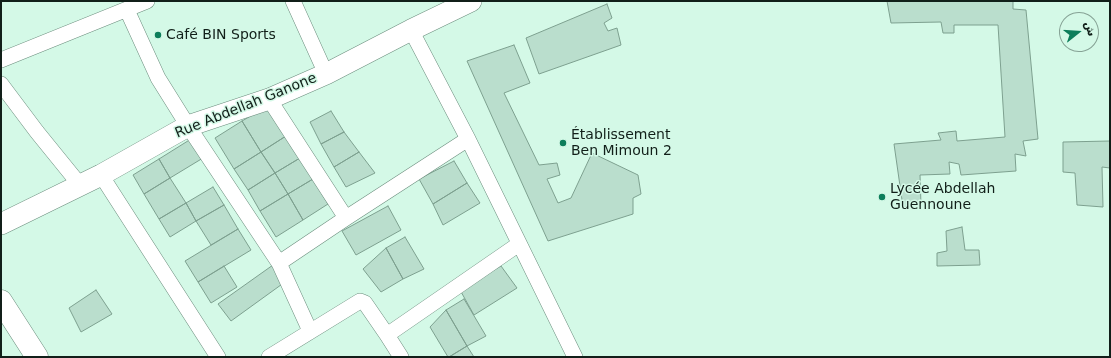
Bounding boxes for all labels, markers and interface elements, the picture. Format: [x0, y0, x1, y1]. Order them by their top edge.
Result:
north arrow [1059, 12, 1099, 52]
text: ش [1082, 19, 1098, 38]
place label: Café BIN Sports [166, 27, 276, 43]
marker: Café BIN Sports [153, 30, 163, 40]
street label: Rue Abdellah Ganone [173, 70, 319, 142]
place label: Établissement Ben Mimoun 2 [571, 127, 672, 160]
marker: Établissement Ben Mimoun 2 [558, 138, 568, 148]
place label: Lycée Abdellah Guennoune [890, 181, 995, 214]
marker: Lycée Abdellah Guennoune [877, 192, 887, 202]

